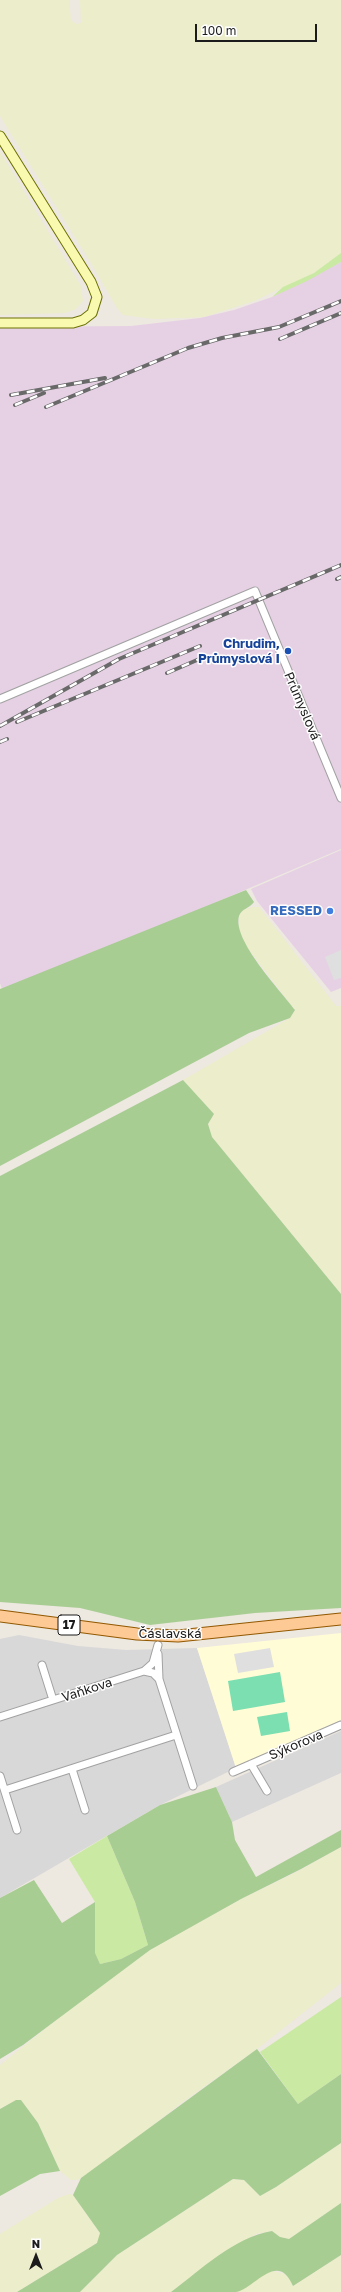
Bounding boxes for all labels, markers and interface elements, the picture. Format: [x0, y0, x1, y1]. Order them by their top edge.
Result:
scale bar [197, 16, 319, 42]
text: 100 m [202, 23, 236, 38]
place label: Chrudim, Průmyslová I [198, 636, 280, 667]
marker: Chrudim, Průmyslová I [283, 646, 293, 656]
street label: Průmyslová [281, 670, 323, 742]
place label: RESSED [270, 903, 322, 919]
marker: RESSED [325, 906, 335, 916]
road number: 17 [58, 1615, 80, 1635]
street label: Čáslavská [138, 1626, 202, 1642]
street label: Vaňkova [60, 1675, 114, 1705]
street label: Sýkorova [267, 1727, 325, 1763]
north arrow [16, 2236, 56, 2276]
text: N [32, 2237, 40, 2250]

